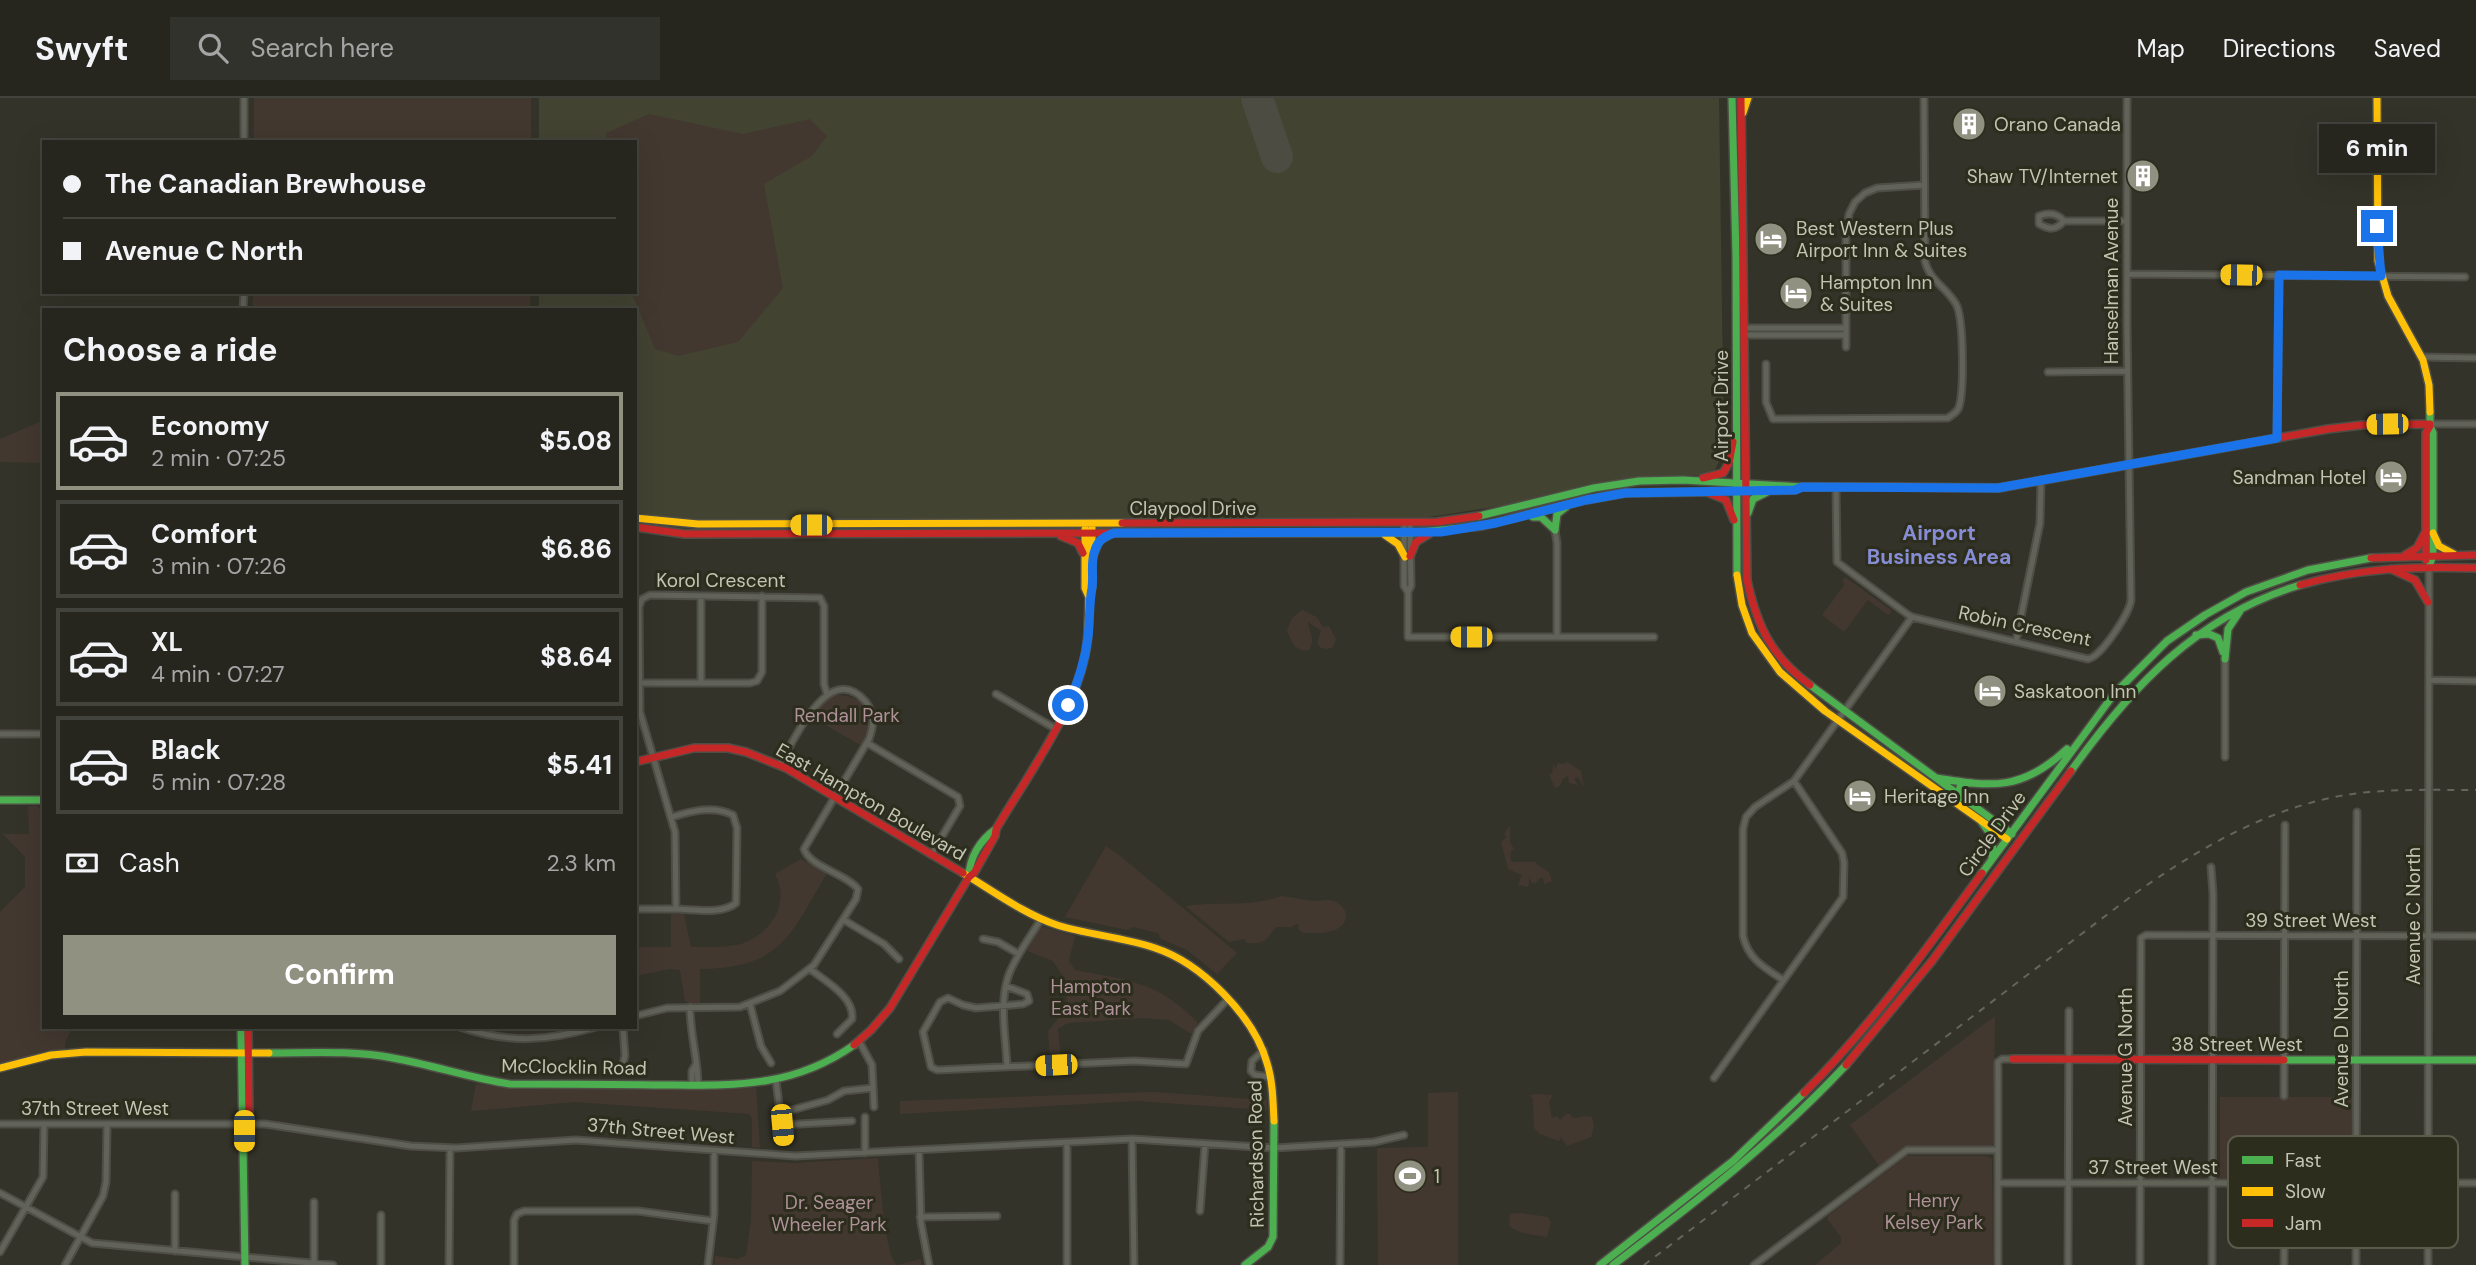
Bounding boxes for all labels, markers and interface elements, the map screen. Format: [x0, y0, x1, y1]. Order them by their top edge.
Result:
search box [170, 17, 660, 80]
text: Swyft [35, 27, 128, 70]
icon: search [194, 29, 232, 67]
text: Search here [250, 31, 394, 65]
text: Map [2137, 33, 2185, 64]
text: Directions [2223, 33, 2336, 64]
text: Saved [2374, 33, 2441, 64]
building icon: Orano Canada [1950, 105, 1988, 143]
place label: Orano Canada [1994, 112, 2121, 137]
callout: 6 min [2319, 124, 2435, 174]
text: 6 min [2346, 133, 2408, 163]
building icon: Shaw TV/Internet [2124, 157, 2162, 195]
place label: Shaw TV/Internet [1967, 164, 2118, 189]
text: The Canadian Brewhouse [105, 167, 427, 201]
street label: Hanselman Avenue [2099, 198, 2124, 364]
route end [2361, 210, 2393, 242]
place label: Best Western Plus Airport Inn & Suites [1796, 216, 1967, 263]
hotel icon: Best Western Plus Airport Inn & Suites [1752, 220, 1790, 258]
text: Avenue C North [105, 234, 304, 268]
car [2220, 264, 2263, 286]
place label: Hampton Inn & Suites [1820, 270, 1932, 317]
hotel icon: Hampton Inn & Suites [1777, 274, 1815, 312]
text: Choose a ride [63, 329, 278, 371]
street label: Airport Drive [1709, 350, 1734, 462]
text: Economy [151, 409, 269, 443]
icon: car [67, 410, 130, 473]
car [2366, 413, 2409, 435]
text: $5.08 [540, 424, 612, 458]
text: 2 min · 07:25 [151, 443, 286, 473]
hotel icon: Sandman Hotel [2372, 458, 2410, 496]
place label: Sandman Hotel [2233, 465, 2366, 490]
street label: Claypool Drive [1129, 496, 1257, 521]
car [791, 515, 833, 536]
text: Comfort [151, 517, 257, 551]
icon: car [67, 518, 130, 581]
district label: Airport Business Area [1867, 519, 2011, 571]
text: $6.86 [541, 532, 612, 566]
text: 3 min · 07:26 [151, 551, 287, 581]
street label: Korol Crescent [656, 568, 786, 593]
street label: Robin Crescent [1956, 600, 2094, 652]
text: XL [151, 625, 183, 659]
icon: car [67, 626, 130, 689]
car [1451, 627, 1493, 648]
text: $8.64 [540, 640, 612, 674]
text: 4 min · 07:27 [151, 659, 285, 689]
hotel icon: Saskatoon Inn [1971, 672, 2009, 710]
place label: Saskatoon Inn [2014, 679, 2136, 704]
route start [1052, 689, 1084, 721]
park label: Rendall Park [794, 703, 900, 728]
text: Black [151, 733, 221, 767]
icon: car [67, 734, 130, 797]
street label: East Hampton Boulevard [771, 737, 971, 867]
text: $5.41 [547, 748, 612, 782]
text: 5 min · 07:28 [151, 767, 286, 797]
hotel icon: Heritage Inn [1841, 777, 1879, 815]
place label: Heritage Inn [1884, 784, 1989, 809]
street label: Circle Drive [1952, 786, 2032, 882]
icon: cash [63, 844, 101, 882]
text: Cash [119, 846, 180, 880]
street label: Avenue C North [2401, 847, 2426, 985]
text: 2.3 km [546, 848, 616, 878]
street label: 39 Street West [2245, 908, 2377, 933]
button: Confirm [63, 935, 616, 1015]
street label: Avenue D North [2329, 970, 2354, 1108]
park label: Hampton East Park [1050, 974, 1132, 1021]
street label: Avenue G North [2113, 988, 2138, 1126]
street label: 38 Street West [2171, 1032, 2303, 1057]
street label: McClocklin Road [501, 1053, 647, 1081]
car [1035, 1053, 1078, 1077]
street label: Richardson Road [1242, 1080, 1270, 1228]
street label: 37th Street West [21, 1096, 169, 1121]
car [770, 1103, 795, 1147]
car [234, 1110, 255, 1152]
street label: 37th Street West [586, 1112, 736, 1150]
legend [2228, 1136, 2458, 1248]
text: Fast [2285, 1148, 2321, 1173]
street label: 37 Street West [2088, 1155, 2218, 1180]
sports icon: 1 [1391, 1157, 1429, 1195]
place label: 1 [1434, 1164, 1440, 1189]
text: Slow [2285, 1179, 2326, 1204]
park label: Henry Kelsey Park [1885, 1188, 1984, 1235]
park label: Dr. Seager Wheeler Park [771, 1190, 887, 1237]
text: Jam [2285, 1211, 2322, 1236]

